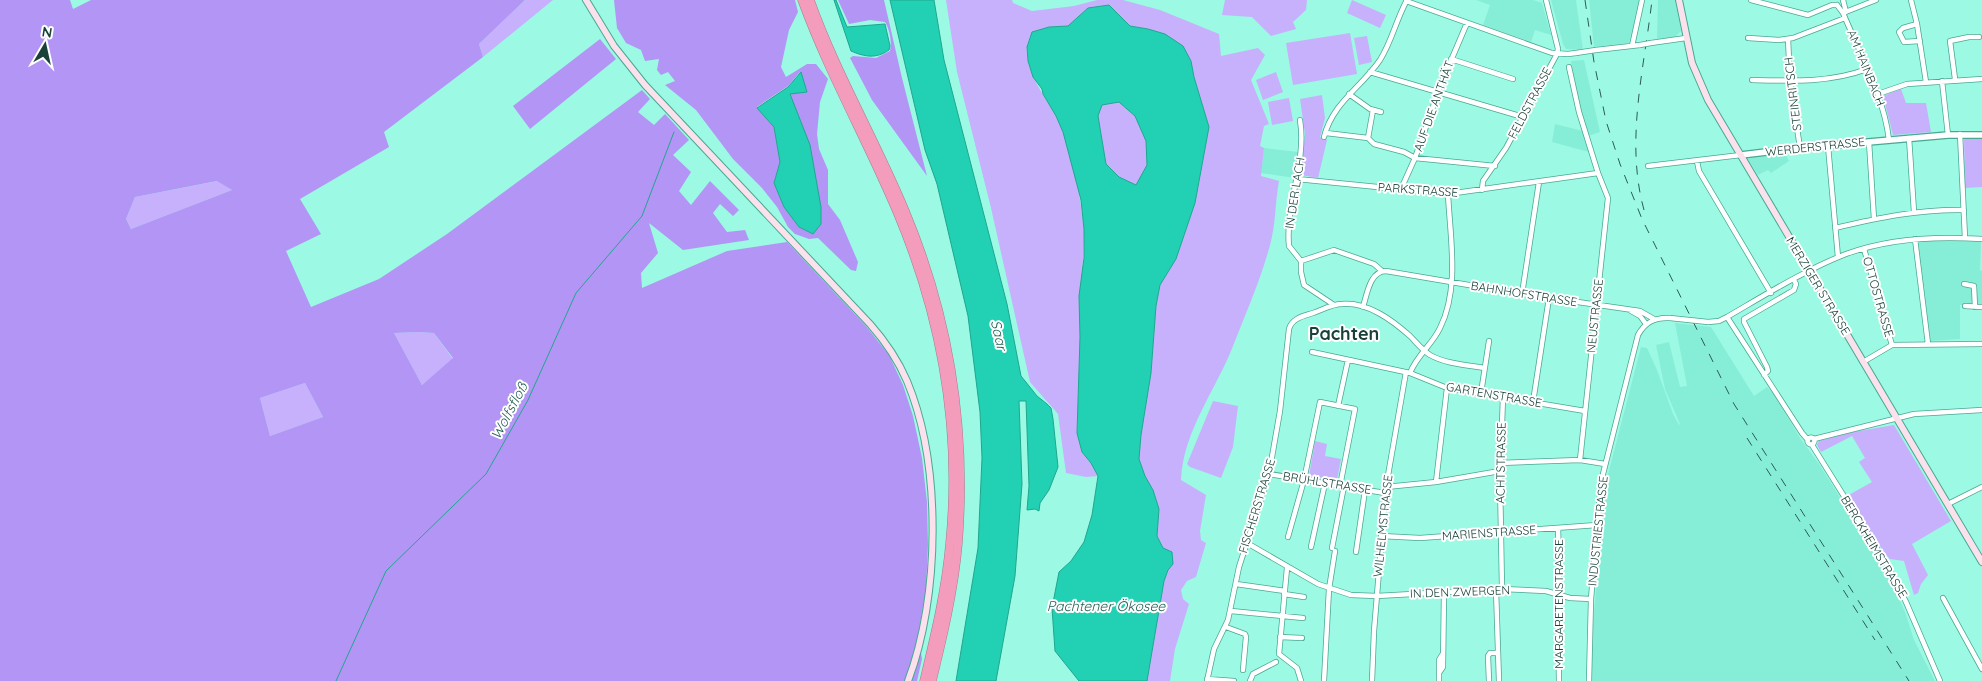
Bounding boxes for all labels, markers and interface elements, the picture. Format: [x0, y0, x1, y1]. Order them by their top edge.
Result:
north arrow [20, 20, 70, 70]
text: N [41, 22, 54, 42]
street label: AM HAINBACH [1844, 27, 1889, 108]
street label: STEINRITSCH [1781, 56, 1804, 132]
street label: AUF DIE ANTHÄT [1410, 58, 1457, 153]
street label: FELDSTRASSE [1504, 64, 1555, 141]
street label: WERDERSTRASSE [1764, 134, 1866, 159]
street label: IN DER LACH [1281, 156, 1308, 230]
street label: PARKSTRASSE [1377, 179, 1459, 200]
street label: MERZIGER STRASSE [1783, 234, 1854, 338]
street label: OTTOSTRASSE [1860, 255, 1897, 339]
street label: BAHNHOFSTRASSE [1470, 278, 1579, 309]
street label: NEUSTRASSE [1583, 278, 1606, 354]
water label: Saar [987, 318, 1012, 353]
district label: Pachten [1309, 322, 1379, 345]
water label: Wolfsfloß [487, 379, 532, 443]
street label: GARTENSTRASSE [1445, 379, 1543, 410]
street label: ACHTSTRASSE [1492, 422, 1509, 504]
street label: FISCHERSTRASSE [1235, 457, 1278, 555]
street label: BRÜHLSTRASSE [1282, 468, 1373, 497]
street label: WILHELMSTRASSE [1370, 474, 1395, 578]
street label: INDUSTRIESTRASSE [1584, 475, 1611, 587]
street label: BERCKHEIMSTRASSE [1838, 493, 1911, 601]
street label: MARIENSTRASSE [1441, 522, 1537, 543]
street label: MARGARETENSTRASSE [1551, 539, 1566, 669]
street label: IN DEN ZWERGEN [1410, 582, 1510, 601]
water label: Pachtener Ökosee [1047, 597, 1166, 615]

